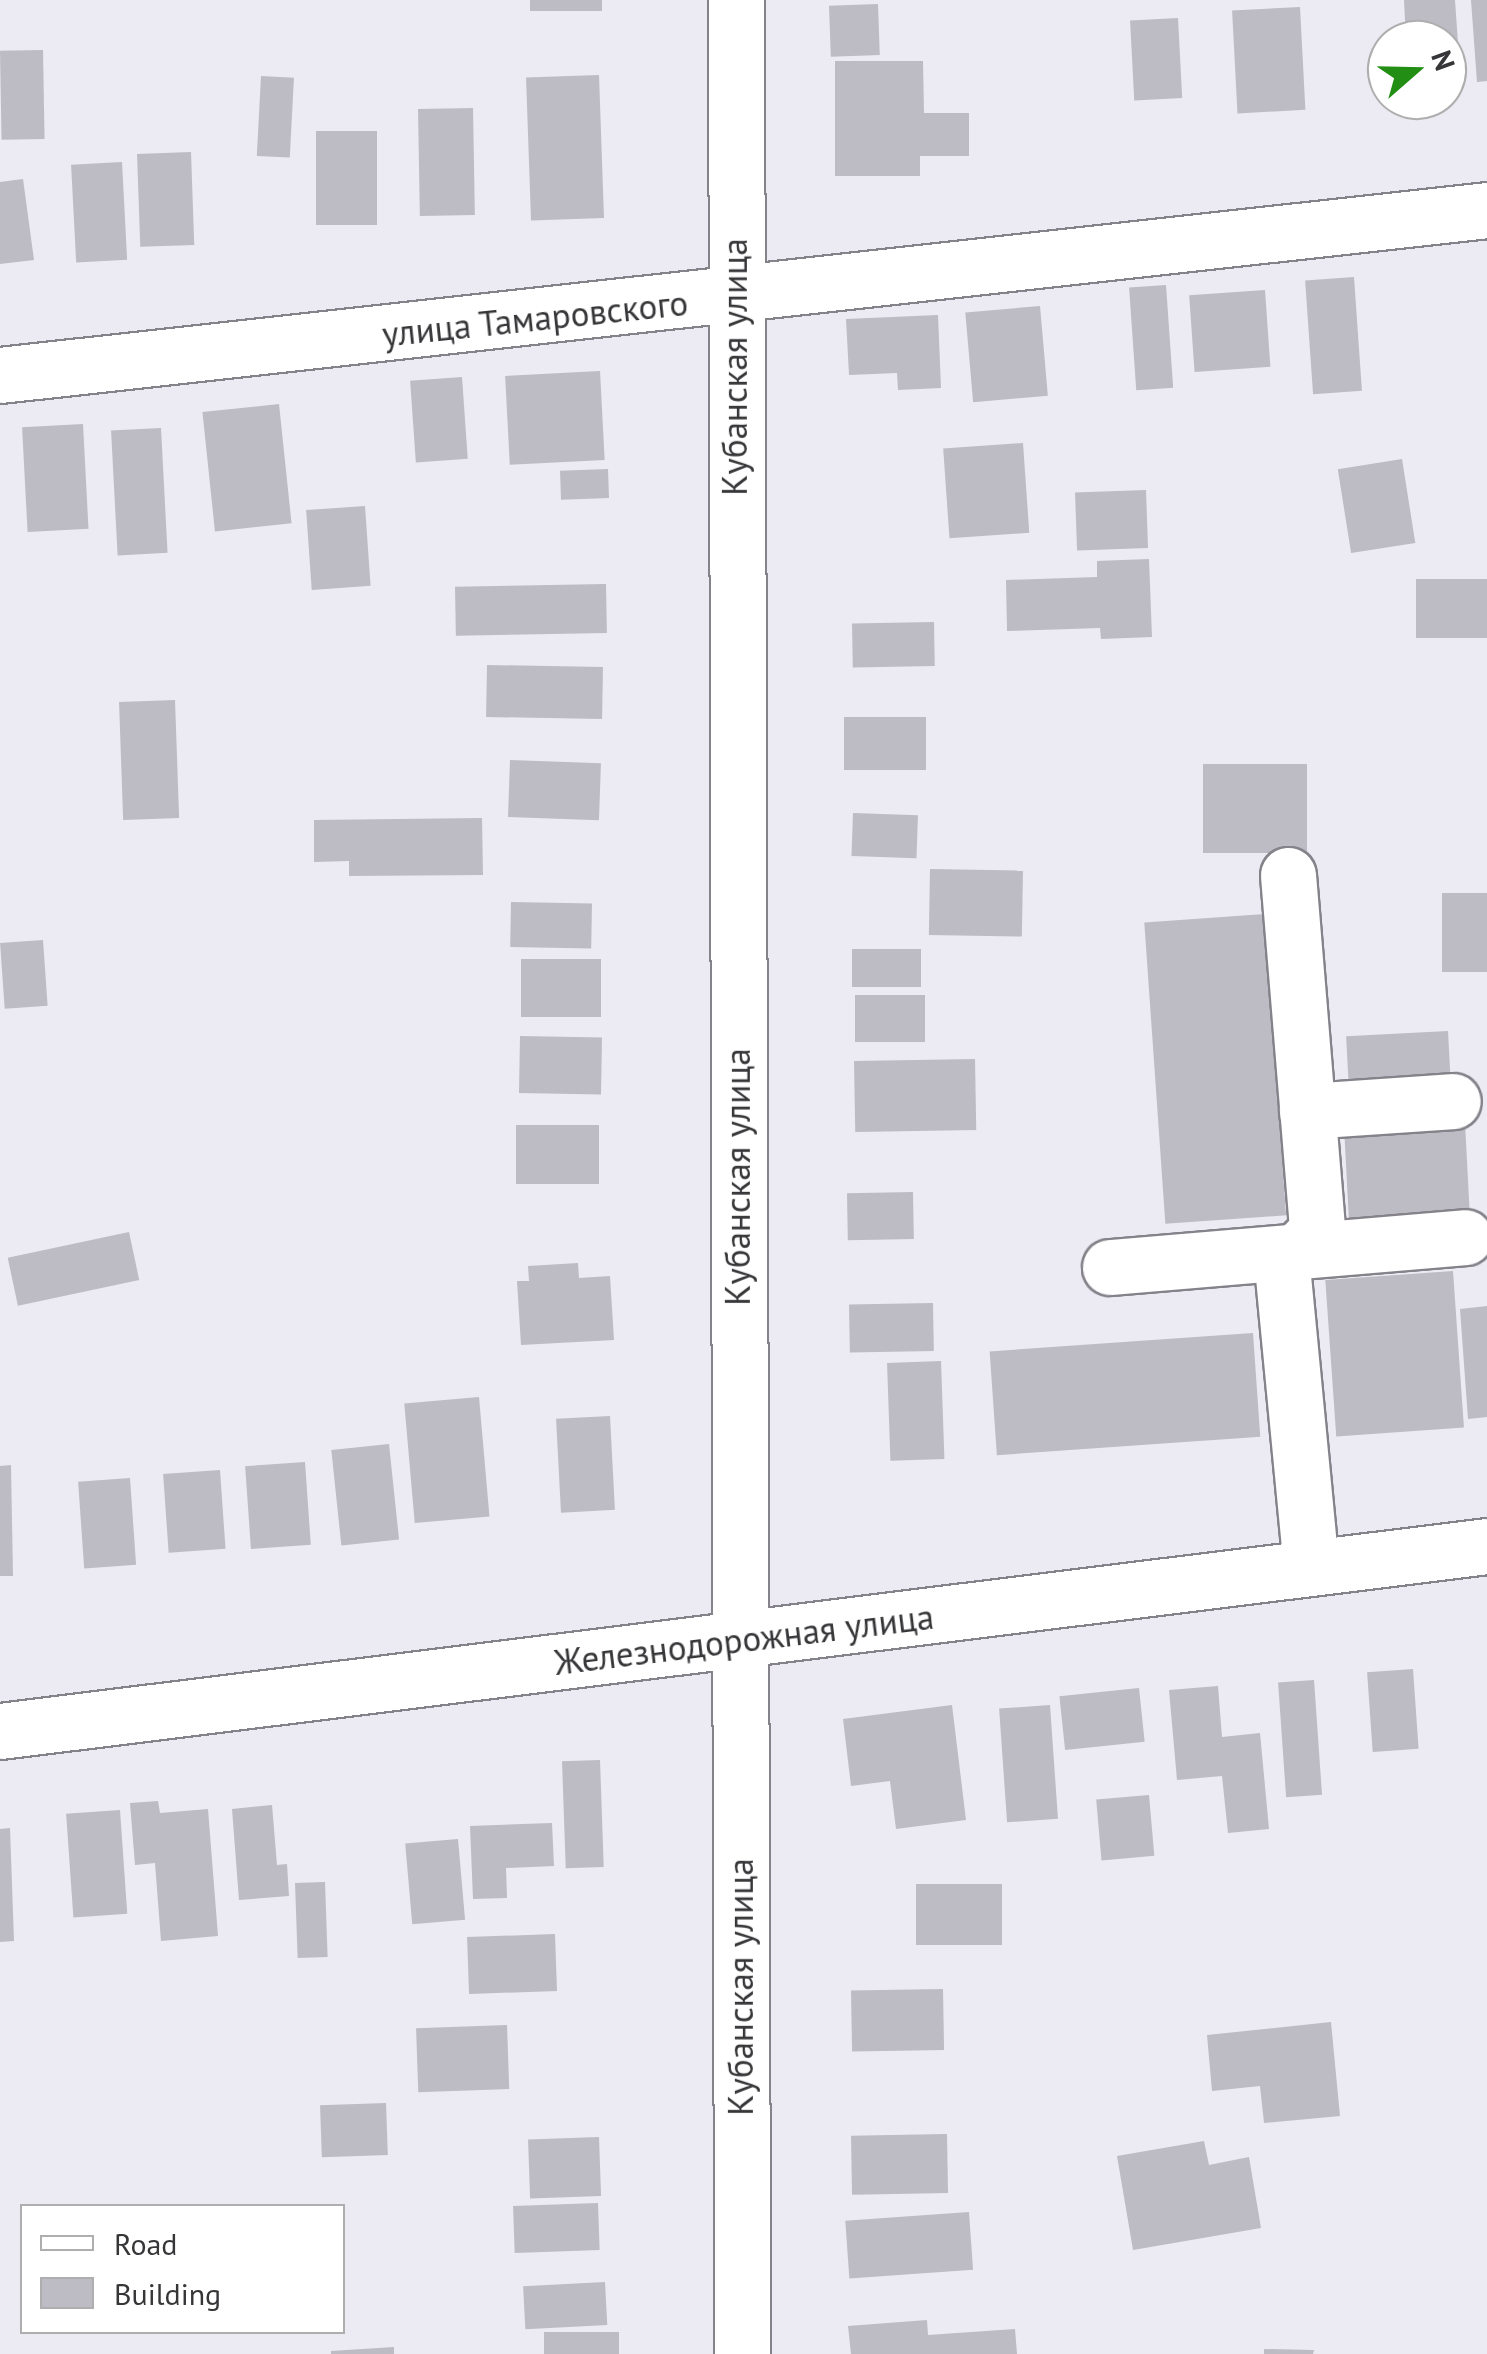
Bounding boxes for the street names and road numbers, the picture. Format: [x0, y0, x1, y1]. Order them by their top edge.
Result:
street label: Кубанская улица [713, 238, 755, 496]
street label: улица Тамаровского [379, 281, 691, 355]
street label: Кубанская улица [716, 1048, 758, 1306]
street label: Железнодорожная улица [552, 1595, 936, 1683]
street label: Кубанская улица [719, 1858, 761, 2116]

